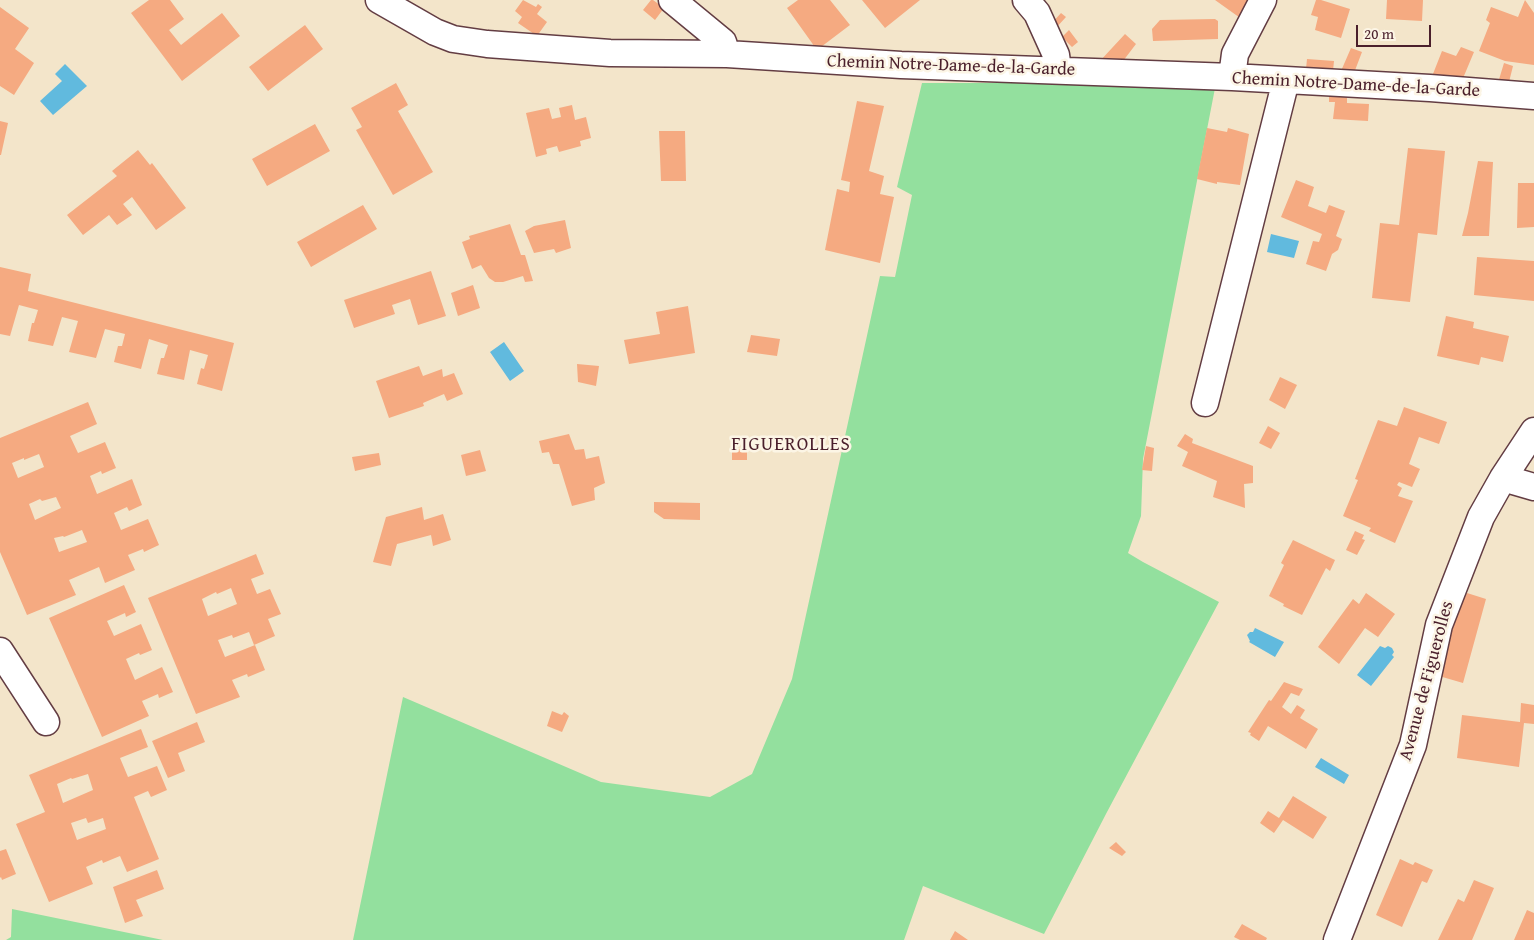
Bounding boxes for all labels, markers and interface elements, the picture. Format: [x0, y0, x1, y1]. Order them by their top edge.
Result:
scale bar [1359, 15, 1434, 47]
text: 20 m [1364, 23, 1394, 44]
street label: Chemin Notre-Dame-de-la-Garde [827, 51, 1075, 81]
street label: Chemin Notre-Dame-de-la-Garde [1231, 68, 1481, 102]
district label: FIGUEROLLES [730, 434, 852, 456]
street label: Avenue de Figuerolles [1395, 599, 1459, 763]

